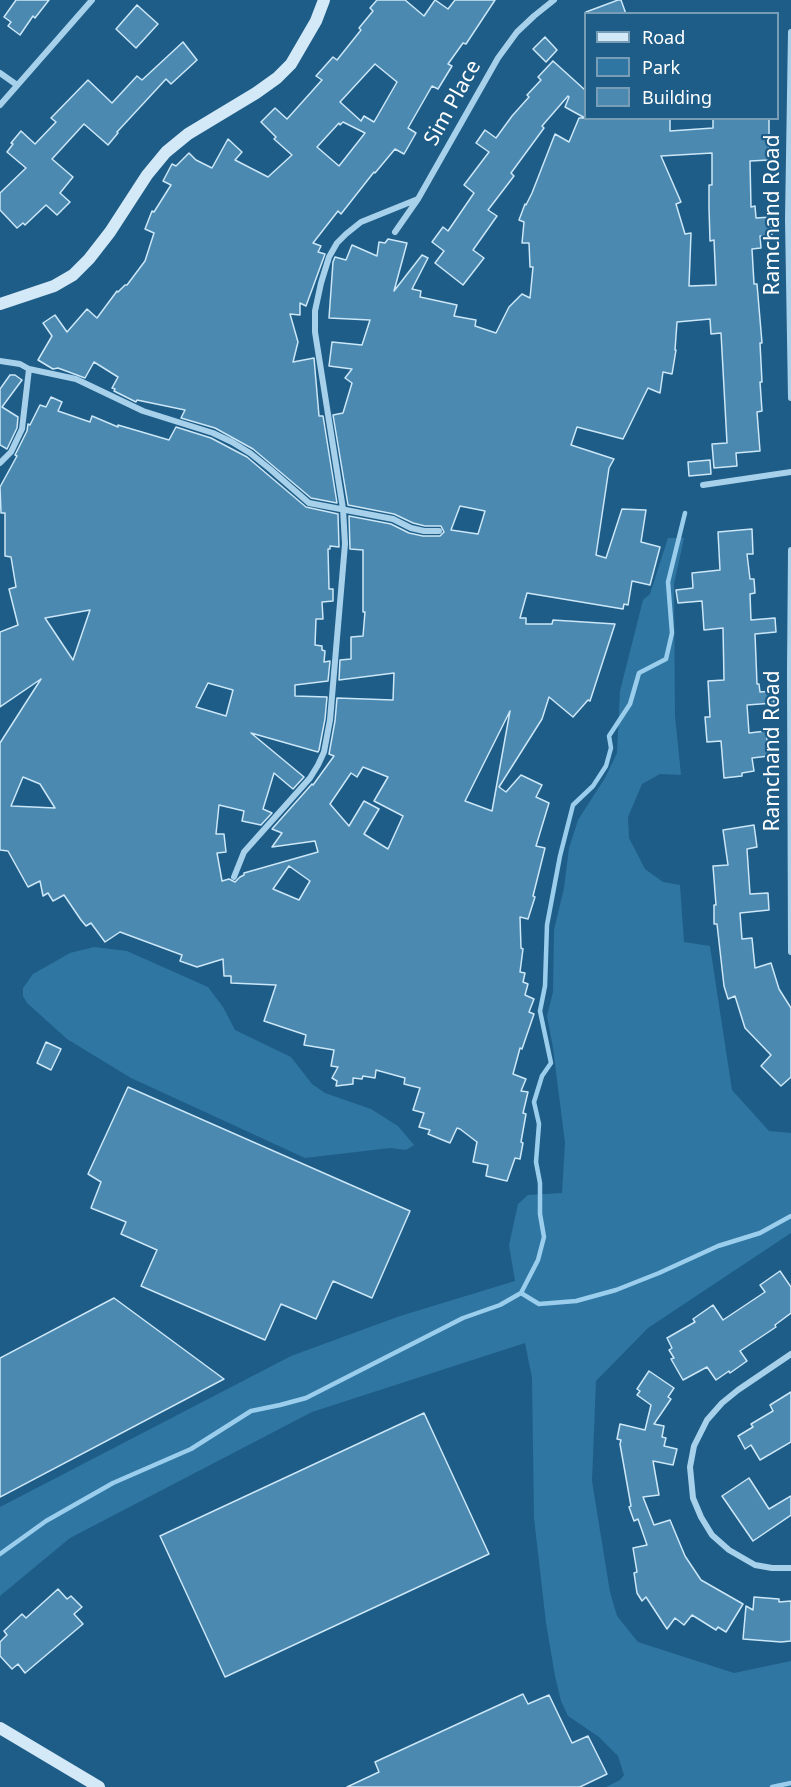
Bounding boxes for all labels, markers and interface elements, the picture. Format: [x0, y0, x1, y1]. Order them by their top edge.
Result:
legend [584, 12, 779, 120]
text: Road [642, 25, 685, 49]
text: Park [642, 55, 680, 79]
street label: Sim Place [419, 56, 487, 150]
text: Building [642, 85, 712, 109]
street label: Ramchand Road [760, 134, 786, 296]
street label: Ramchand Road [760, 670, 786, 832]

